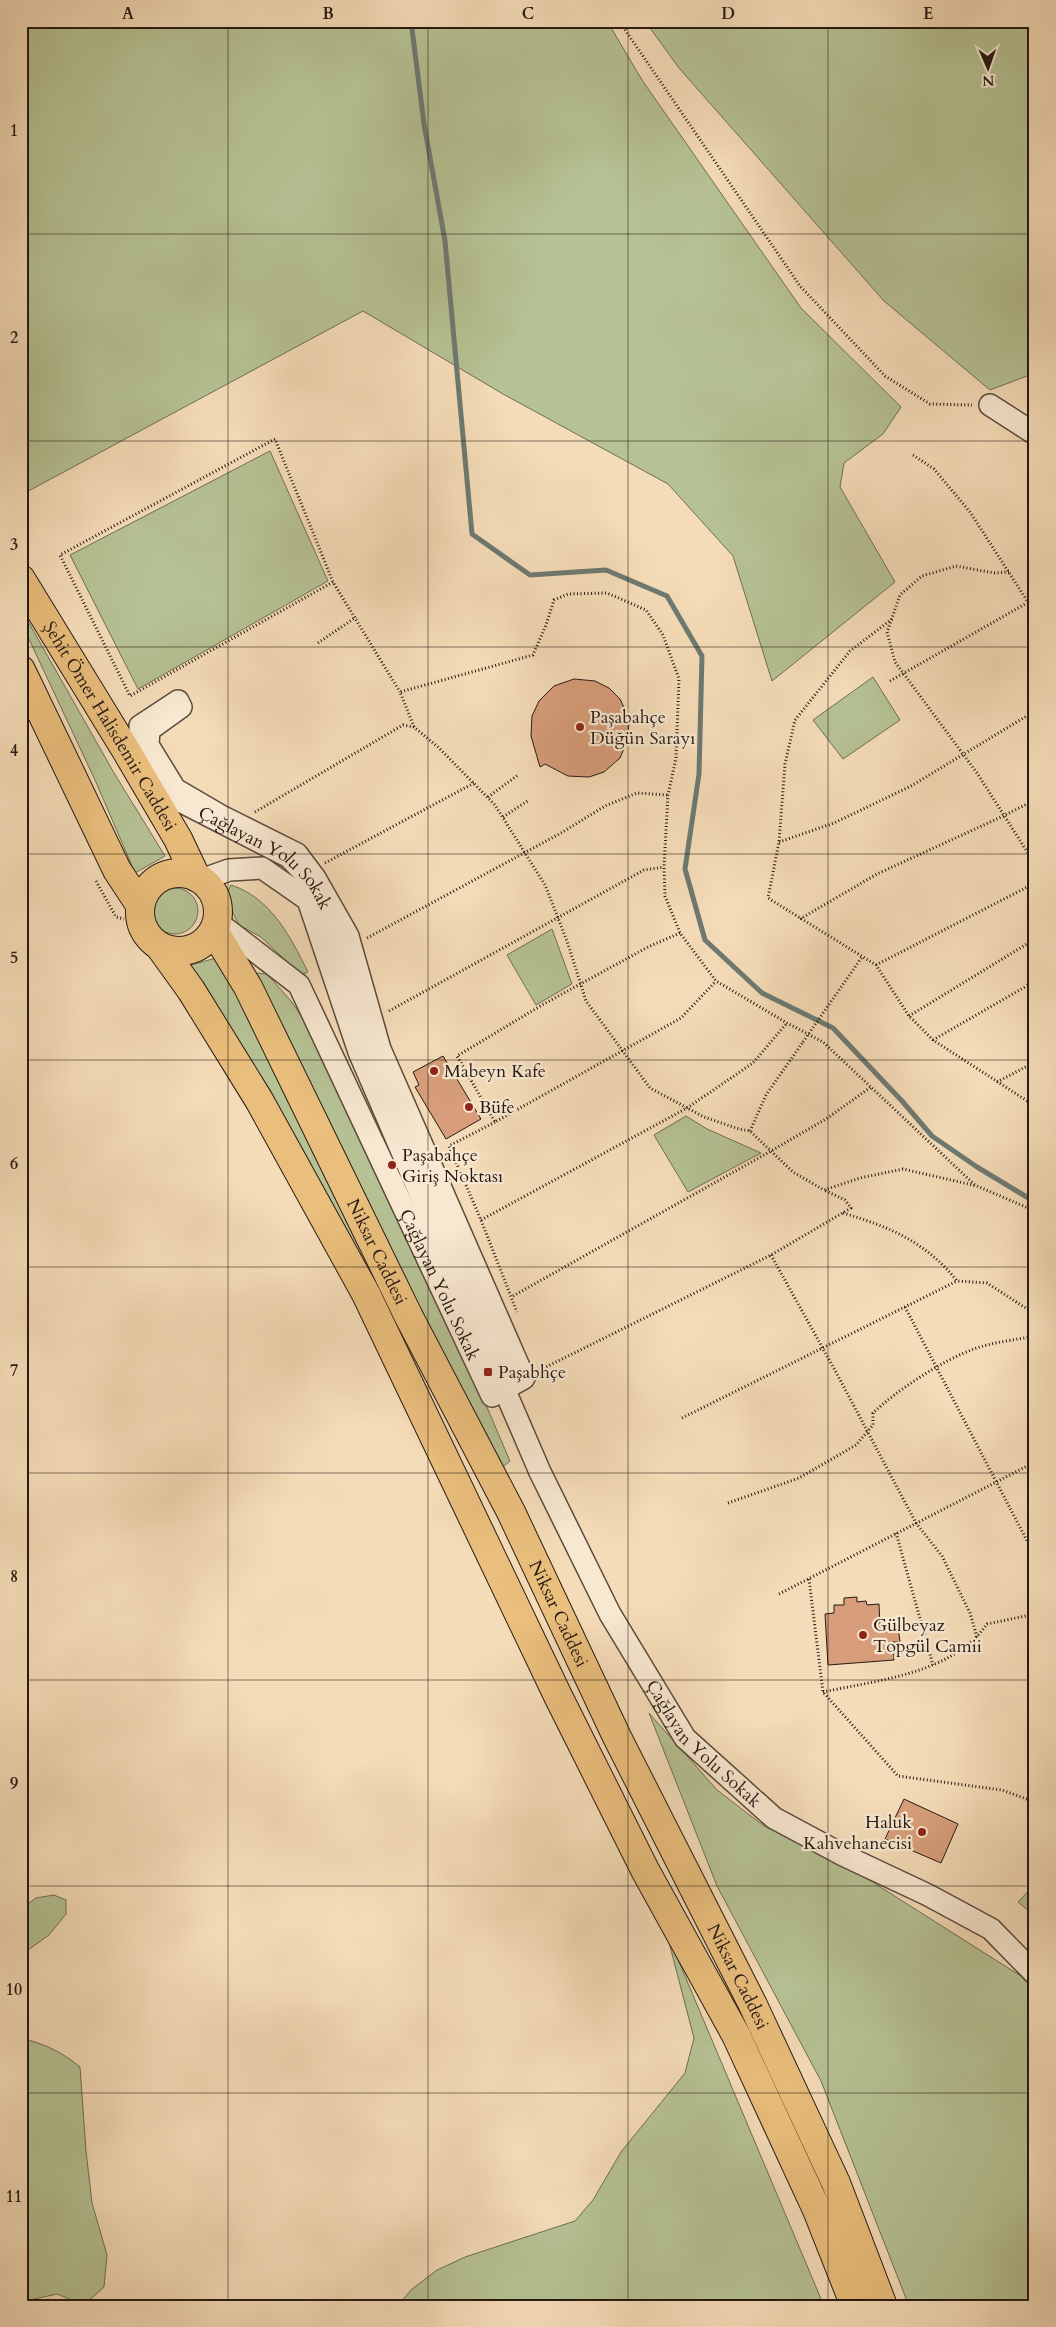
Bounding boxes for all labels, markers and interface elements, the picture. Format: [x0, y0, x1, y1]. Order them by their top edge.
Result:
text: A [122, 3, 134, 25]
text: B [322, 3, 334, 25]
text: C [522, 3, 534, 25]
text: D [721, 3, 735, 25]
text: E [923, 3, 933, 25]
north arrow [964, 42, 1014, 92]
text: N [982, 71, 995, 90]
text: 1 [10, 120, 18, 142]
text: 2 [10, 327, 18, 349]
text: 3 [10, 534, 18, 556]
street label: Şehit Ömer Halisdemir Caddesi [37, 617, 183, 836]
place label: Paşabahçe Düğün Sarayı [590, 705, 695, 751]
marker: Paşabahçe Düğün Sarayı [574, 721, 586, 733]
text: 4 [10, 740, 18, 762]
street label: Çağlayan Yolu Sokak [194, 801, 338, 915]
text: 5 [10, 947, 18, 969]
place label: Mabeyn Kafe [444, 1059, 546, 1084]
marker: Mabeyn Kafe [428, 1065, 440, 1077]
place label: Büfe [479, 1095, 515, 1120]
marker: Büfe [463, 1101, 475, 1113]
place label: Paşabahçe Giriş Noktası [402, 1143, 503, 1189]
text: 6 [10, 1153, 18, 1175]
marker: Paşabahçe Giriş Noktası [386, 1159, 398, 1171]
street label: Niksar Caddesi [340, 1195, 413, 1309]
street label: Çağlayan Yolu Sokak [393, 1205, 486, 1365]
text: 7 [10, 1360, 18, 1382]
place label: Paşabhçe [498, 1360, 566, 1385]
marker: Paşabhçe [482, 1366, 494, 1378]
street label: Niksar Caddesi [523, 1556, 594, 1671]
text: 8 [10, 1566, 18, 1588]
place label: Gülbeyaz Topgül Camii [873, 1613, 982, 1659]
marker: Gülbeyaz Topgül Camii [857, 1629, 869, 1641]
street label: Çağlayan Yolu Sokak [640, 1675, 767, 1814]
text: 9 [10, 1773, 18, 1795]
place label: Haluk Kahvehanecisi [803, 1810, 912, 1856]
marker: Haluk Kahvehanecisi [916, 1826, 928, 1838]
street label: Niksar Caddesi [701, 1920, 775, 2034]
text: 10 [6, 1979, 22, 2001]
text: 11 [6, 2186, 22, 2208]

